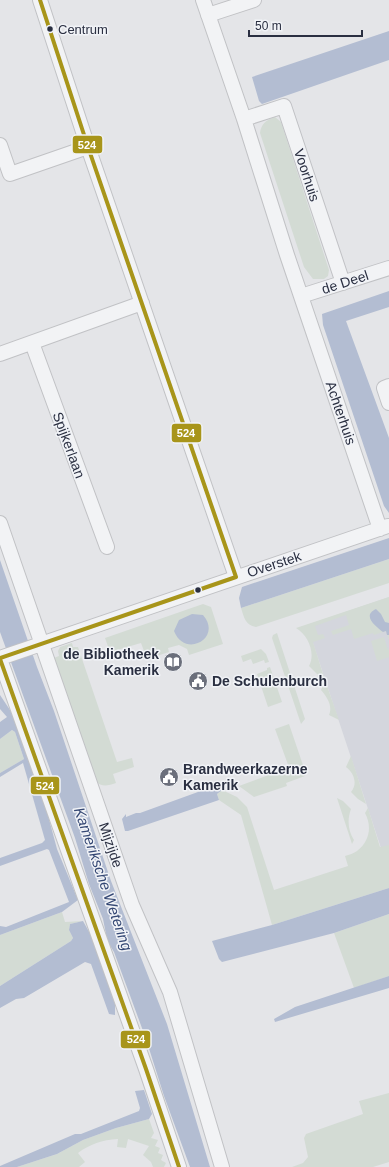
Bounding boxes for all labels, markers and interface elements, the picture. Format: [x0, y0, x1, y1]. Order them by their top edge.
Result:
scale bar [249, 12, 362, 38]
text: 50 m [255, 19, 282, 33]
place label: Centrum [58, 22, 108, 37]
marker: Centrum [45, 24, 55, 34]
line badge: 524 [72, 135, 103, 154]
text: 524 [78, 139, 97, 151]
street label: Voorhuis [291, 147, 323, 203]
street label: de Deel [320, 267, 370, 297]
street label: Achterhuis [323, 379, 359, 447]
street label: Spijkerlaan [50, 410, 88, 480]
line badge: 524 [171, 423, 202, 443]
text: 524 [177, 427, 196, 439]
street label: Overstek [245, 547, 304, 580]
unlabelled marker [193, 585, 203, 595]
place label: de Bibliotheek Kamerik [63, 646, 159, 678]
library icon: de Bibliotheek Kamerik [162, 651, 184, 673]
public building icon: De Schulenburch [187, 670, 209, 692]
place label: De Schulenburch [212, 673, 327, 689]
place label: Brandweerkazerne Kamerik [183, 761, 308, 793]
public building icon: Brandweerkazerne Kamerik [158, 766, 180, 788]
line badge: 524 [30, 776, 60, 795]
text: 524 [36, 780, 55, 792]
water label: Kameriksche Wetering [71, 805, 136, 953]
street label: Mijzijde [96, 820, 126, 870]
line badge: 524 [120, 1030, 151, 1049]
text: 524 [127, 1033, 146, 1045]

